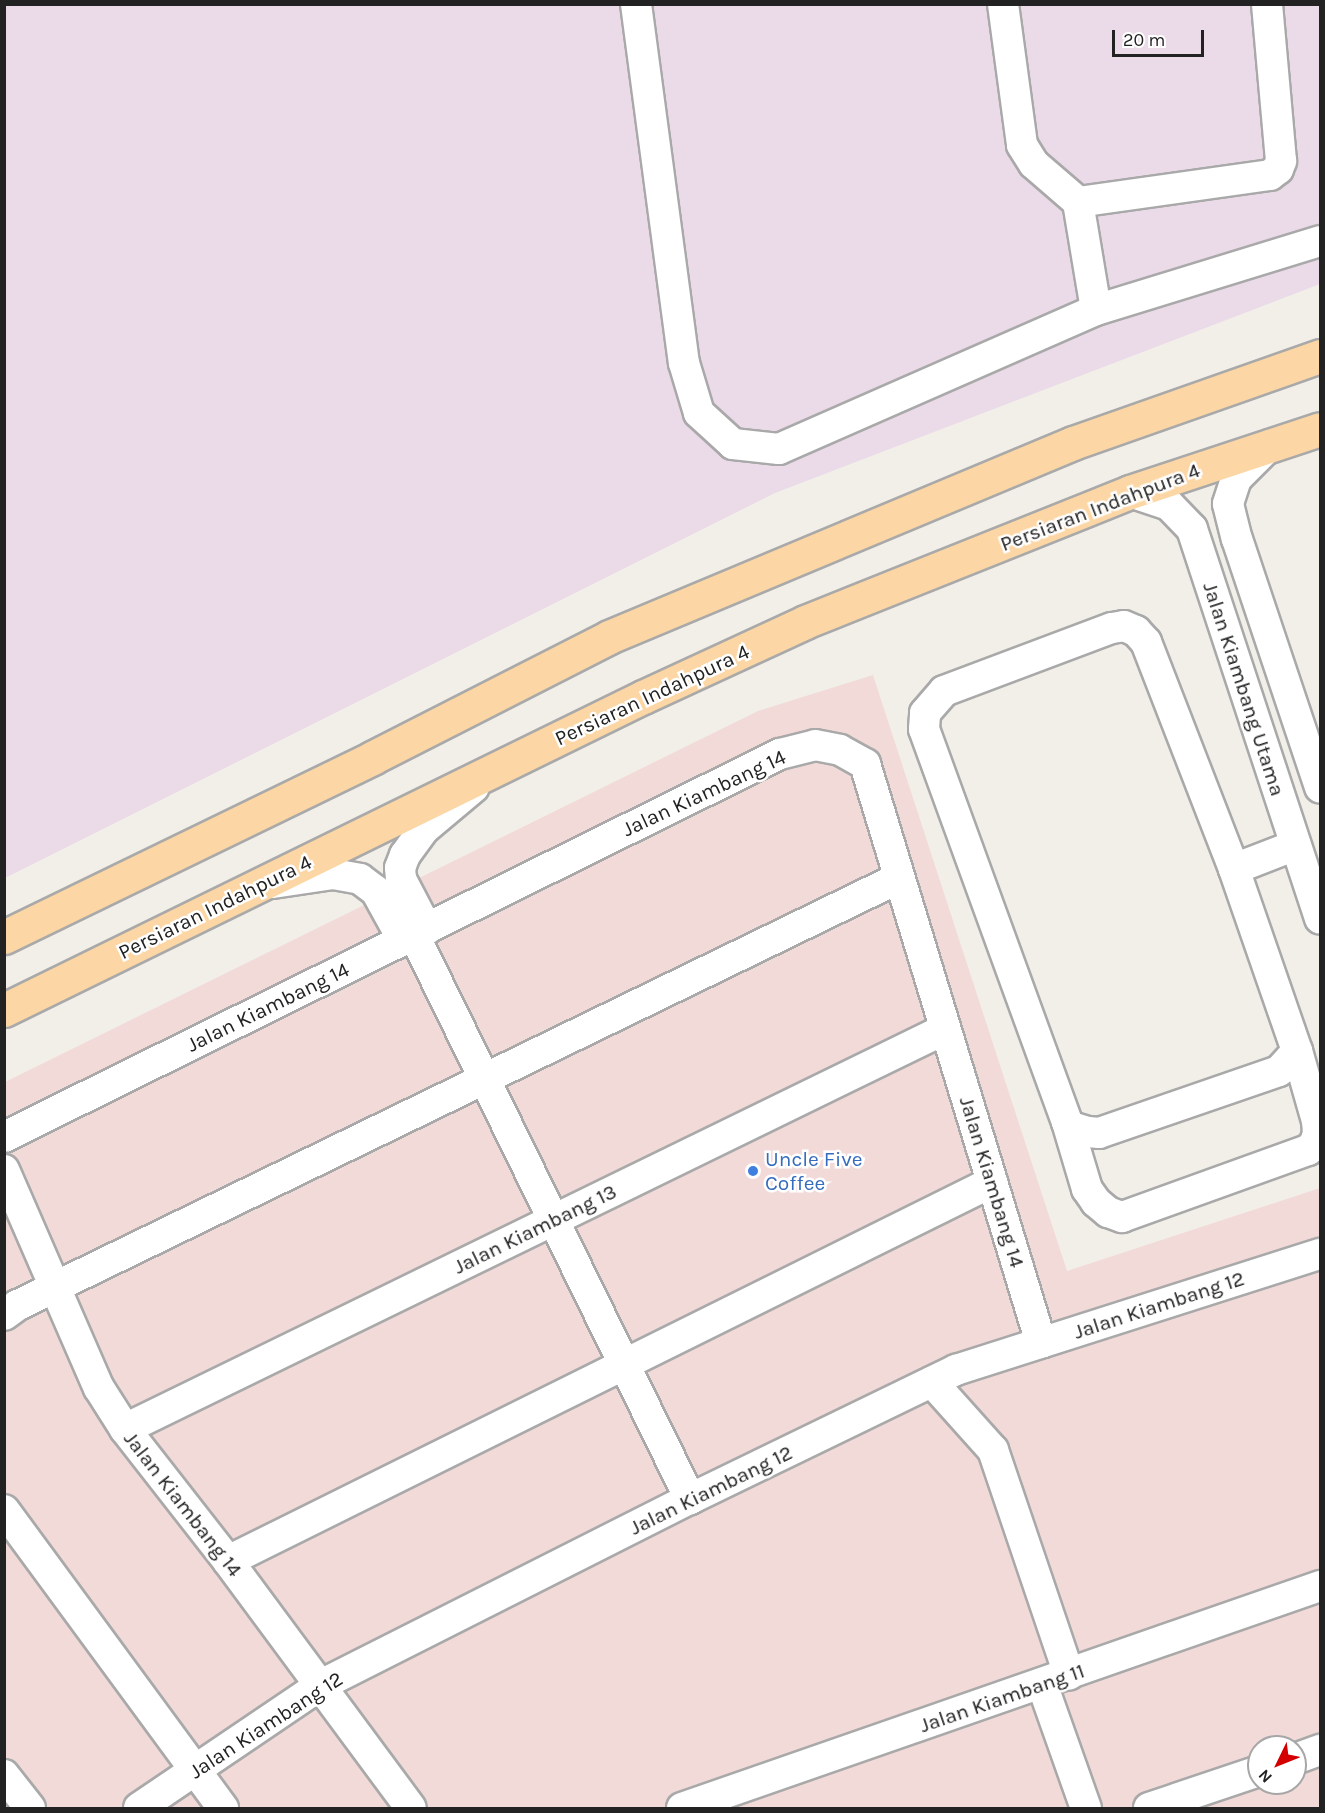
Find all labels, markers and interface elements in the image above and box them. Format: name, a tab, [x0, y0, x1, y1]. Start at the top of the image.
scale bar	[1115, 18, 1206, 56]
text: 20 m	[1123, 29, 1165, 51]
street label: Persiaran Indahpura 4	[997, 457, 1203, 557]
street label: Jalan Kiambang Utama	[1198, 579, 1290, 799]
street label: Persiaran Indahpura 4	[551, 639, 753, 751]
street label: Jalan Kiambang 14	[618, 744, 790, 842]
street label: Persiaran Indahpura 4	[114, 849, 316, 965]
street label: Jalan Kiambang 14	[183, 957, 353, 1057]
street label: Jalan Kiambang 14	[954, 1093, 1030, 1271]
place label: Uncle Five Coffee	[765, 1146, 862, 1196]
marker: Uncle Five Coffee	[746, 1164, 760, 1178]
street label: Jalan Kiambang 13	[449, 1179, 621, 1279]
street label: Jalan Kiambang 12	[1070, 1266, 1248, 1344]
street label: Jalan Kiambang 14	[118, 1426, 248, 1582]
street label: Jalan Kiambang 12	[625, 1440, 797, 1540]
street label: Jalan Kiambang 11	[916, 1658, 1088, 1738]
street label: Jalan Kiambang 12	[185, 1666, 347, 1784]
north arrow	[1247, 1735, 1307, 1795]
text: N	[1254, 1766, 1276, 1787]

